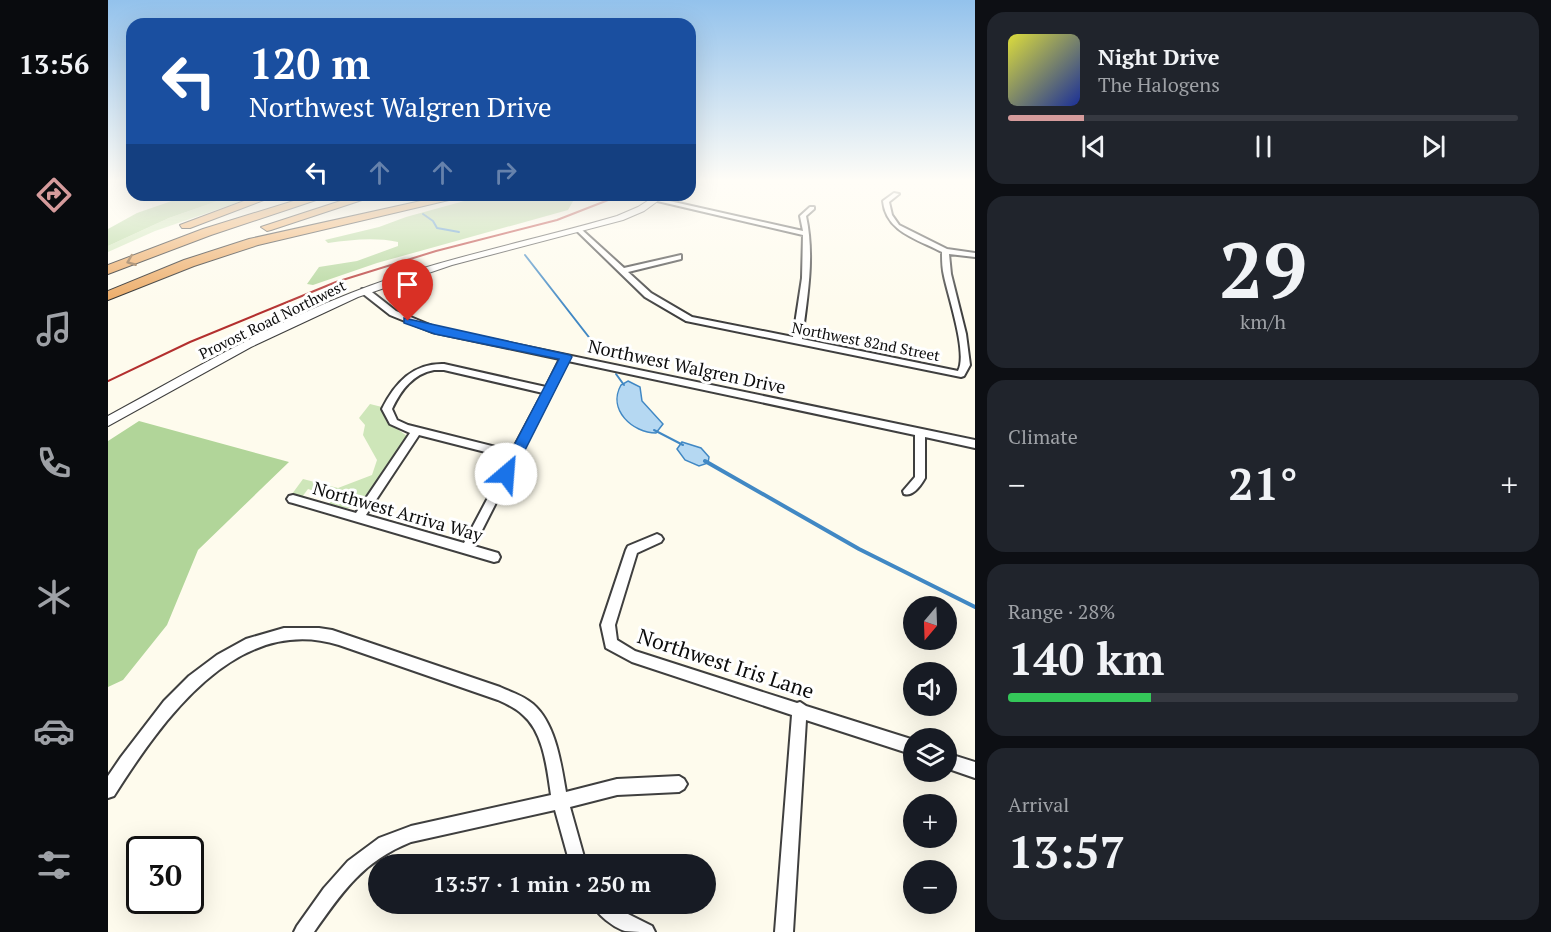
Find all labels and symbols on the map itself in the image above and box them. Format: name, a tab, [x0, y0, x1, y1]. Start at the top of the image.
one-way arrow	[126, 254, 137, 266]
pin	[382, 259, 433, 321]
street label: Provost Road Northwest	[195, 275, 349, 363]
street label: Northwest 82nd Street	[790, 317, 942, 365]
street label: Northwest Walgren Drive	[586, 333, 788, 399]
position arrow	[474, 442, 538, 506]
street label: Northwest Arriva Way	[310, 475, 487, 547]
north arrow	[903, 596, 957, 650]
street label: Northwest Iris Lane	[634, 621, 818, 705]
speed limit sign: 30	[126, 836, 204, 914]

